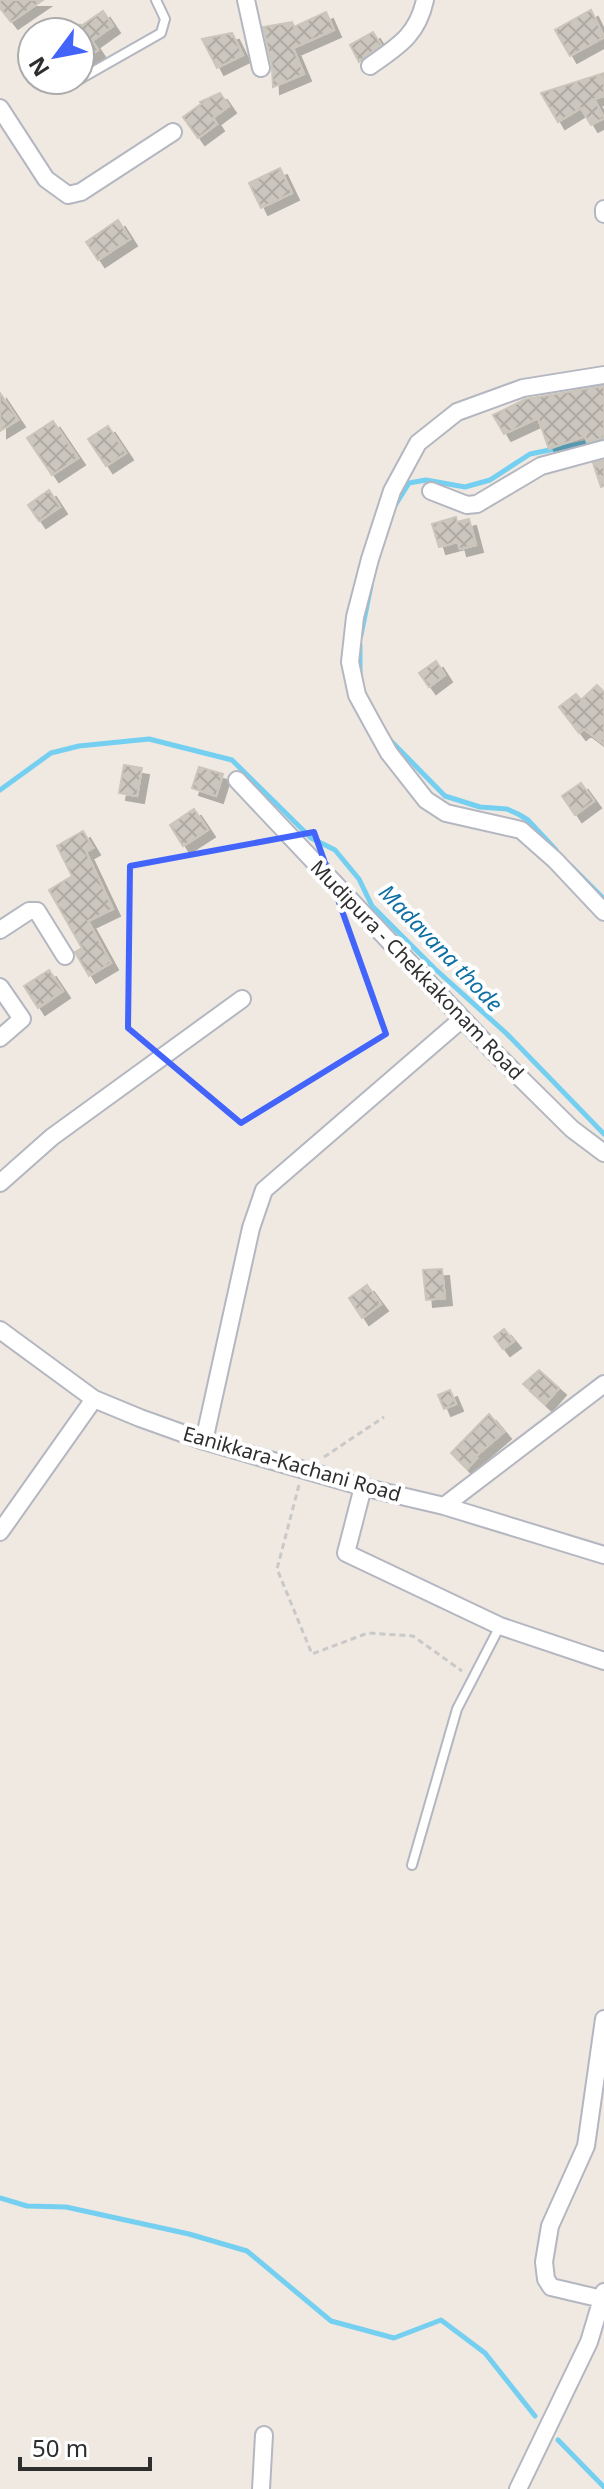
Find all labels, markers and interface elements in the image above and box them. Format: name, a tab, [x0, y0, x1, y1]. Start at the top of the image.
north arrow	[16, 16, 96, 96]
text: N	[21, 52, 56, 83]
street label: Mudipura - Chekkakonam Road	[305, 854, 530, 1085]
water label: Madavana thode	[373, 877, 510, 1017]
street label: Eanikkara-Kachani Road	[180, 1419, 404, 1508]
scale bar	[20, 2421, 150, 2471]
text: 50 m	[32, 2431, 88, 2464]

